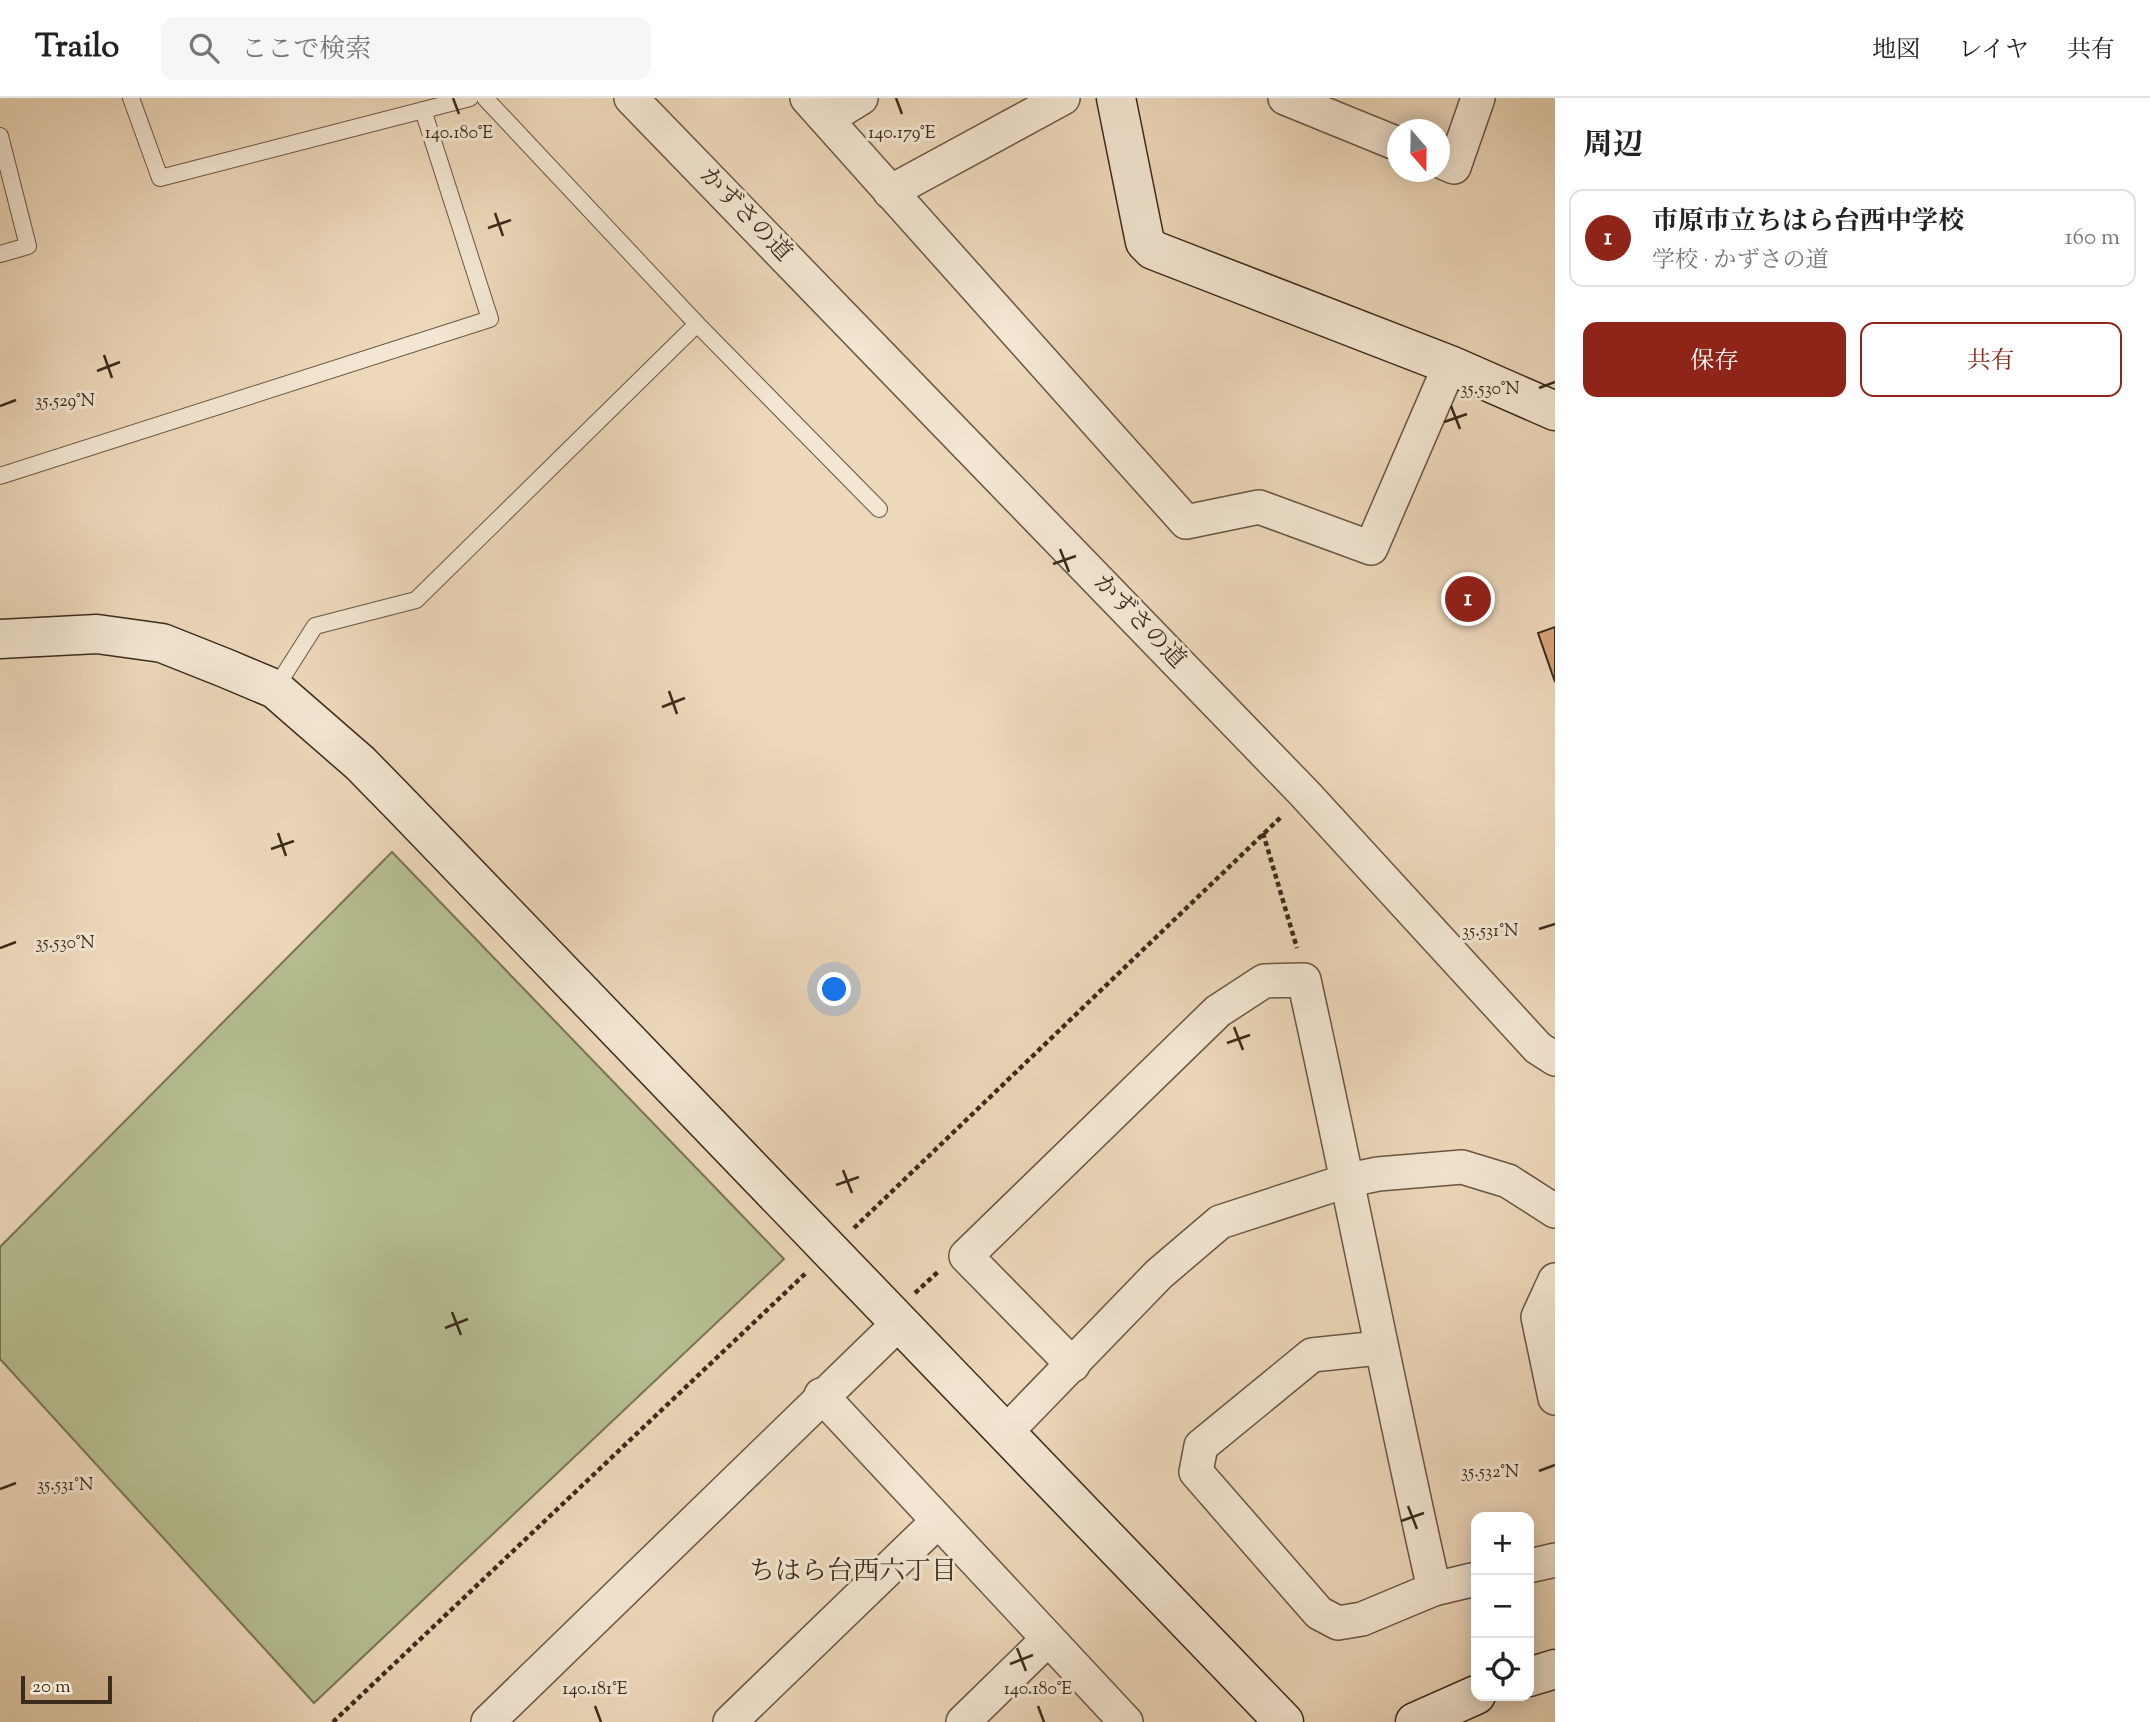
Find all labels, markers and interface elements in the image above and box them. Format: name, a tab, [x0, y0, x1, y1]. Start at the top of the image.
search box	[161, 17, 651, 80]
text: Trailo	[35, 24, 119, 72]
icon: search	[185, 29, 223, 67]
text: ここで検索	[241, 32, 371, 69]
text: 地図	[1872, 34, 1920, 68]
text: レイヤ	[1958, 34, 2029, 68]
text: 共有	[2067, 34, 2115, 68]
north arrow	[1387, 119, 1450, 182]
text: 140.180°E	[425, 121, 493, 147]
text: 140.179°E	[868, 121, 936, 147]
text: 周辺	[1583, 125, 1643, 168]
street label: かずさの道	[691, 160, 799, 270]
text: 市原市立ちはら台西中学校	[1652, 204, 1964, 241]
text: 1	[1604, 222, 1612, 255]
text: 160 m	[2065, 222, 2120, 255]
text: 学校 · かずさの道	[1652, 245, 1829, 278]
button: 保存	[1583, 322, 1846, 397]
button: 共有	[1860, 322, 2122, 397]
text: 35.530°N	[1460, 377, 1520, 403]
text: 35.529°N	[35, 389, 95, 415]
street label: かずさの道	[1085, 567, 1193, 677]
pin: 1	[1445, 573, 1491, 625]
text: 35.531°N	[1462, 919, 1518, 945]
text: 35.530°N	[35, 931, 95, 957]
your location	[817, 972, 851, 1006]
text: 35.532°N	[1461, 1460, 1519, 1486]
text: 35.531°N	[37, 1473, 93, 1499]
map controls	[1471, 1512, 1534, 1701]
button: +	[1471, 1512, 1534, 1575]
district label: ちはら台西六丁目	[749, 1554, 957, 1591]
button: −	[1471, 1575, 1534, 1638]
button: locate	[1471, 1638, 1534, 1701]
scale bar	[21, 1673, 112, 1705]
text: 20 m	[32, 1674, 71, 1701]
text: 140.181°E	[562, 1677, 628, 1703]
text: 140.180°E	[1004, 1677, 1072, 1703]

